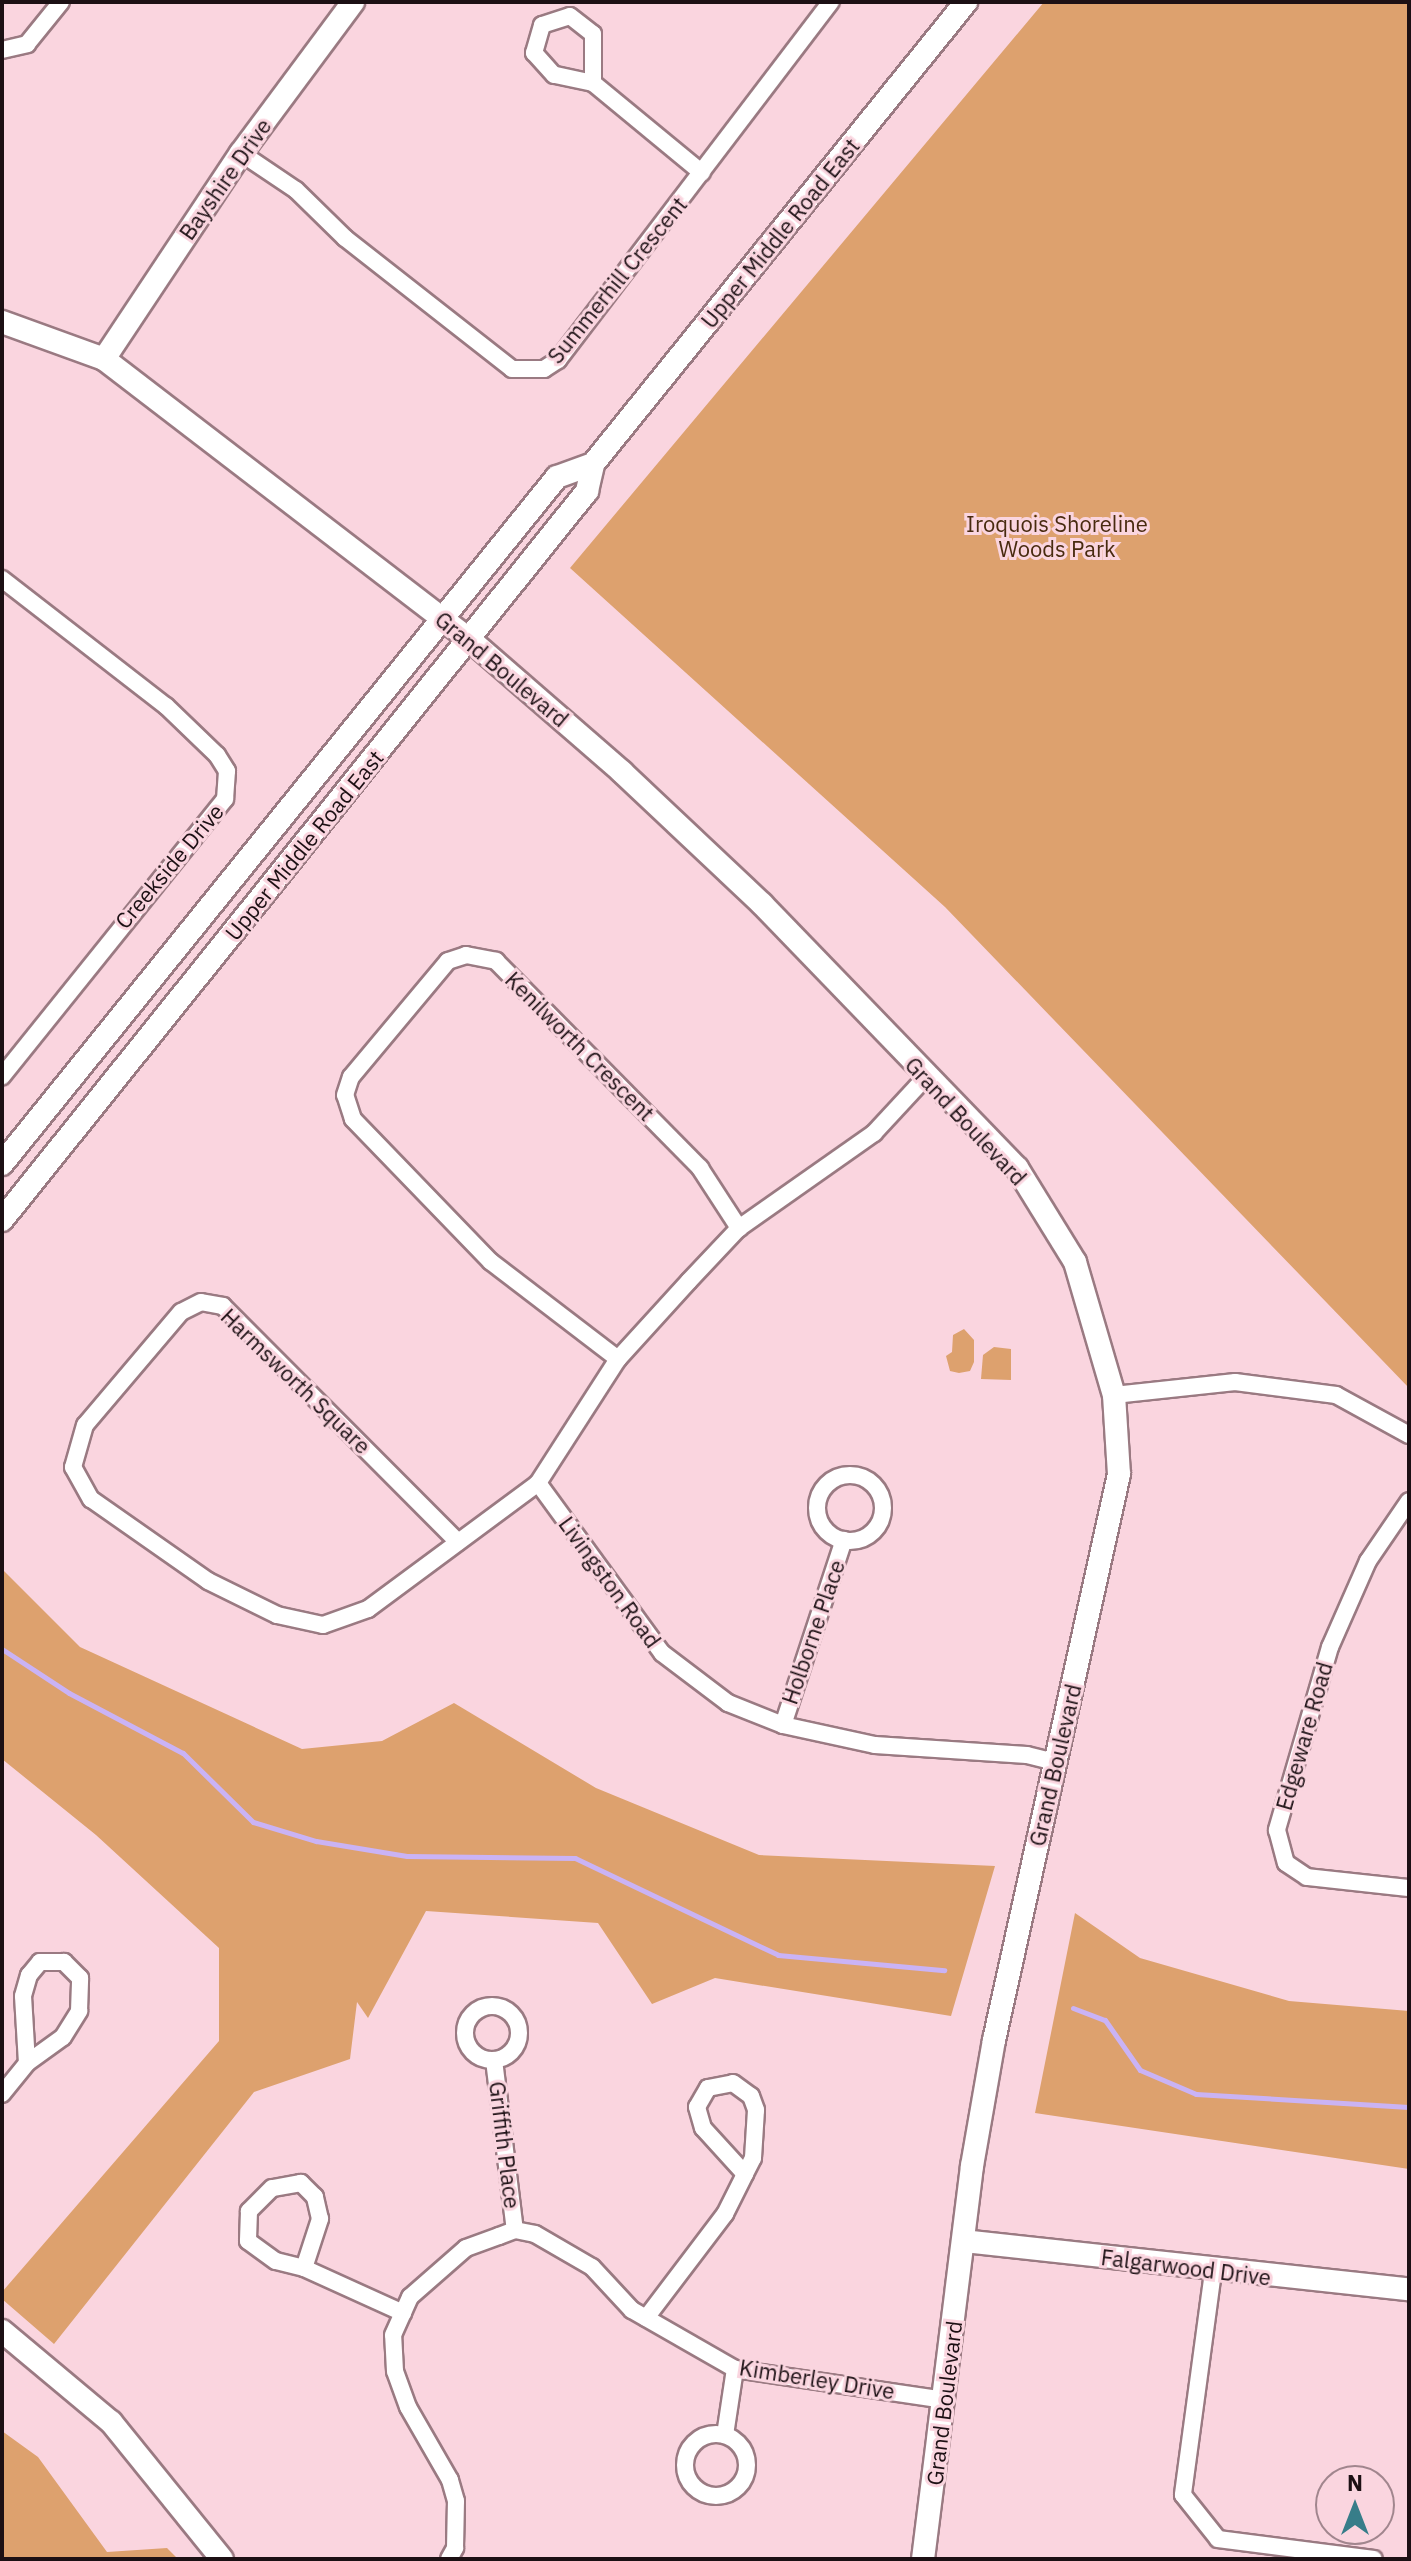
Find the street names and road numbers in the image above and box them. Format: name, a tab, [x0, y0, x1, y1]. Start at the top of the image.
street label: Bayshire Drive	[173, 113, 277, 245]
street label: Upper Middle Road East	[695, 133, 865, 333]
street label: Summerhill Crescent	[542, 191, 692, 369]
street label: Grand Boulevard	[430, 606, 574, 732]
street label: Upper Middle Road East	[219, 745, 389, 945]
street label: Creekside Drive	[109, 798, 229, 934]
street label: Kenilworth Crescent	[500, 966, 660, 1126]
street label: Grand Boulevard	[900, 1051, 1032, 1191]
street label: Harmsworth Square	[216, 1303, 376, 1459]
street label: Livingston Road	[554, 1511, 666, 1653]
street label: Holborne Place	[776, 1556, 850, 1708]
street label: Edgeware Road	[1270, 1659, 1338, 1813]
street label: Grand Boulevard	[1024, 1681, 1086, 1849]
street label: Griffith Place	[484, 2080, 526, 2210]
street label: Falgarwood Drive	[1099, 2243, 1273, 2291]
street label: Grand Boulevard	[921, 2319, 967, 2487]
street label: Kimberley Drive	[738, 2354, 896, 2404]

